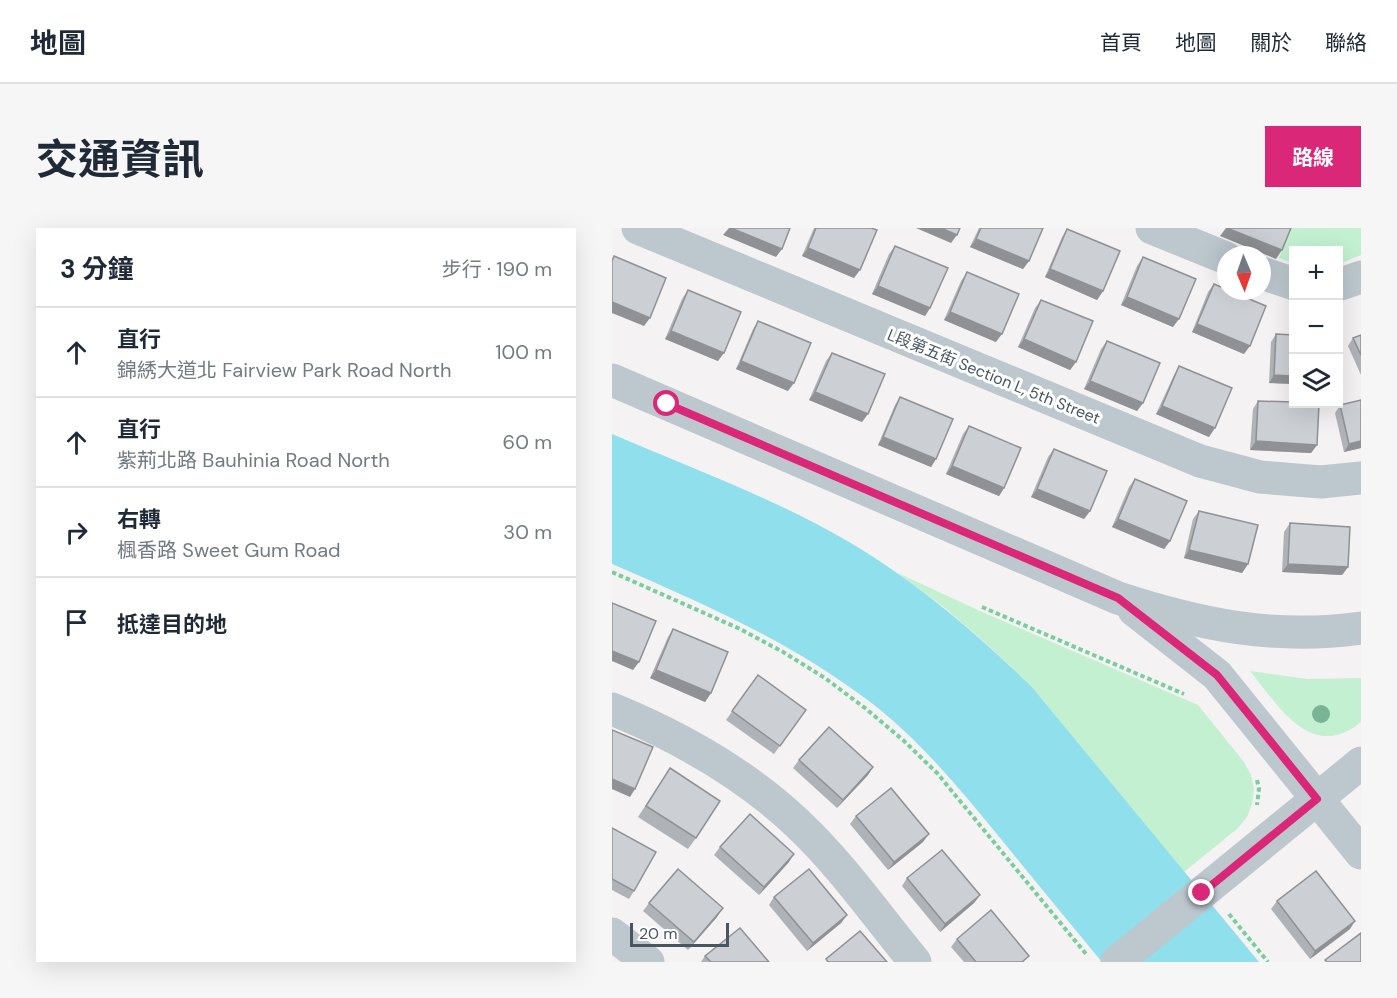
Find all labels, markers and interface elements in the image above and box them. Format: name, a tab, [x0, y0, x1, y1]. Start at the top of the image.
text: 地圖	[30, 25, 86, 62]
text: 首頁	[1100, 29, 1142, 57]
text: 地圖	[1175, 29, 1217, 57]
text: 關於	[1250, 29, 1292, 57]
text: 聯絡	[1325, 29, 1367, 57]
button: 路線	[1265, 126, 1361, 187]
text: 交通資訊	[36, 132, 204, 187]
north arrow	[1217, 246, 1271, 300]
map controls	[1289, 246, 1343, 408]
button: +	[1289, 246, 1343, 300]
text: 3 分鐘	[60, 252, 134, 286]
text: 步行 · 190 m	[442, 256, 552, 282]
button: −	[1289, 300, 1343, 354]
street label: L段第五街 Section L, 5th Street	[884, 324, 1103, 429]
text: 直行	[117, 325, 161, 354]
icon: ahead	[60, 336, 93, 369]
text: 100 m	[495, 339, 552, 365]
button: layers	[1289, 354, 1343, 408]
text: 錦綉大道北 Fairview Park Road North	[117, 357, 451, 383]
route start	[653, 390, 679, 416]
text: 直行	[117, 415, 161, 444]
icon: ahead	[60, 426, 93, 459]
text: 60 m	[503, 429, 552, 455]
text: 紫荊北路 Bauhinia Road North	[117, 447, 390, 473]
text: 右轉	[117, 505, 161, 534]
icon: right	[60, 516, 93, 549]
text: 30 m	[503, 519, 552, 545]
text: 楓香路 Sweet Gum Road	[117, 537, 341, 563]
icon: arrive	[60, 606, 93, 639]
text: 抵達目的地	[117, 610, 227, 639]
route end	[1188, 879, 1214, 905]
scale bar	[630, 920, 729, 948]
text: 20 m	[639, 923, 678, 944]

